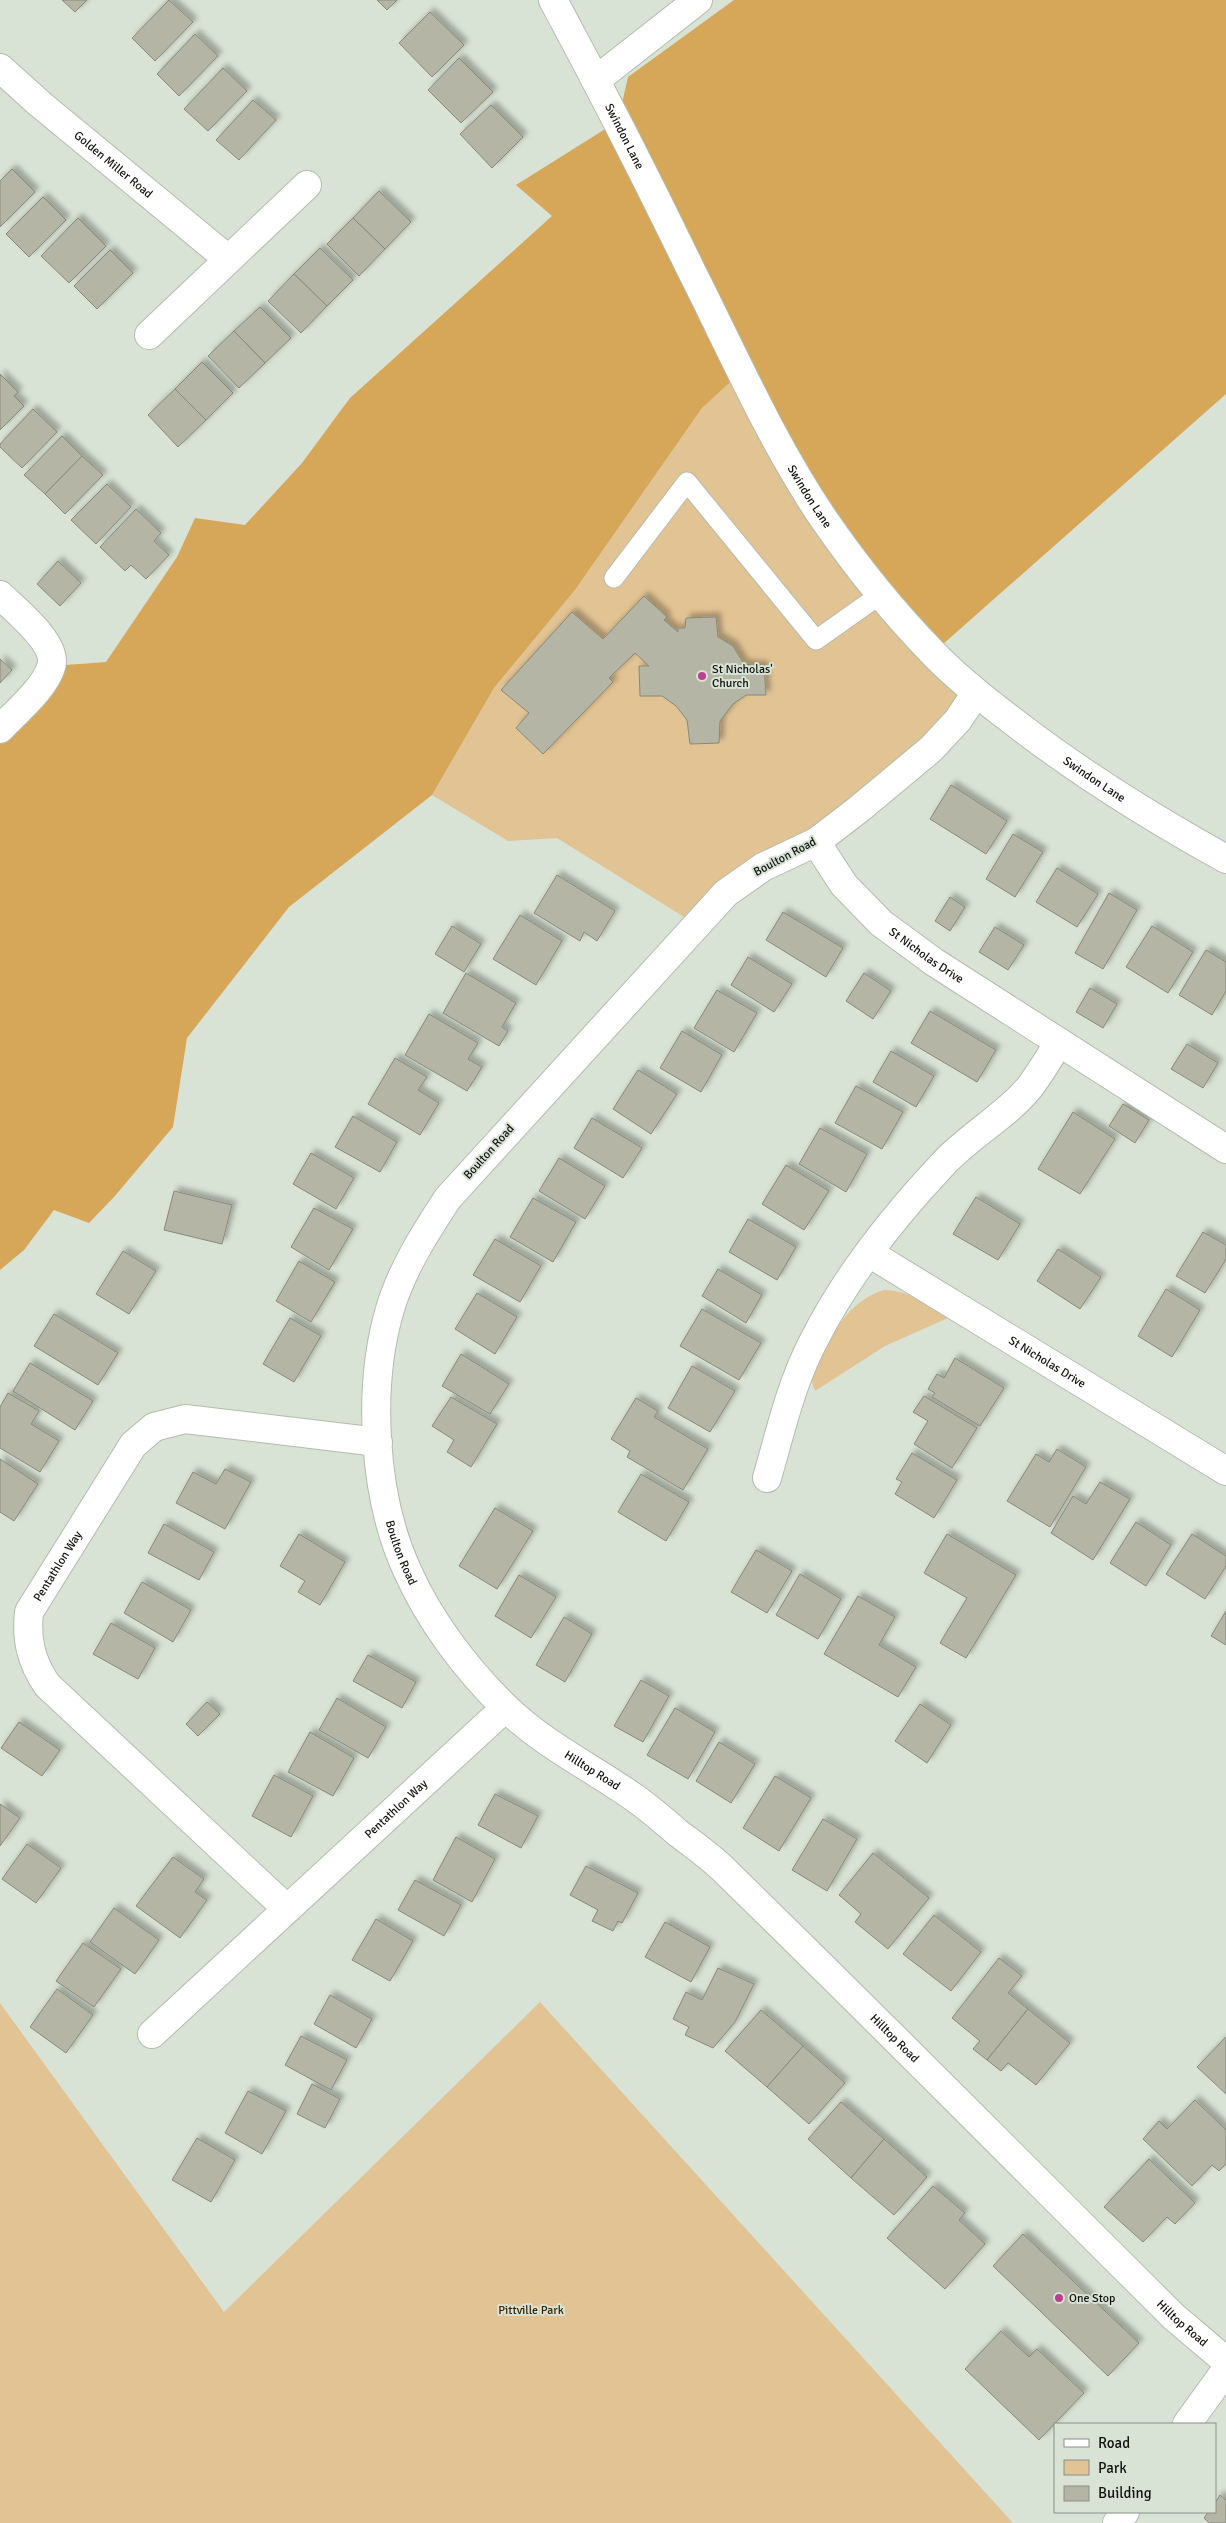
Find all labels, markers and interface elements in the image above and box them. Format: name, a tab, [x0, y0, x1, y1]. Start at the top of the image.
street label: Swindon Lane	[602, 101, 648, 172]
street label: Golden Miller Road	[71, 128, 156, 201]
street label: Swindon Lane	[784, 462, 835, 531]
place label: St Nicholas' Church	[712, 662, 773, 691]
marker: St Nicholas' Church	[696, 670, 708, 682]
street label: Swindon Lane	[1060, 753, 1128, 805]
street label: Boulton Road	[751, 834, 819, 880]
street label: St Nicholas Drive	[886, 924, 966, 987]
street label: Boulton Road	[460, 1121, 518, 1183]
street label: St Nicholas Drive	[1006, 1333, 1089, 1391]
street label: Boulton Road	[382, 1518, 420, 1588]
street label: Pentathlon Way	[30, 1528, 85, 1604]
street label: Hilltop Road	[562, 1747, 623, 1793]
street label: Pentathlon Way	[361, 1776, 431, 1841]
street label: Hilltop Road	[867, 2011, 922, 2066]
place label: One Stop	[1069, 2291, 1115, 2306]
marker: One Stop	[1053, 2292, 1065, 2304]
street label: Hilltop Road	[1154, 2297, 1211, 2350]
park label: Pittville Park	[498, 2303, 564, 2318]
legend	[1054, 2423, 1216, 2513]
text: Road	[1098, 2434, 1130, 2452]
text: Park	[1098, 2459, 1127, 2477]
text: Building	[1098, 2484, 1152, 2502]

